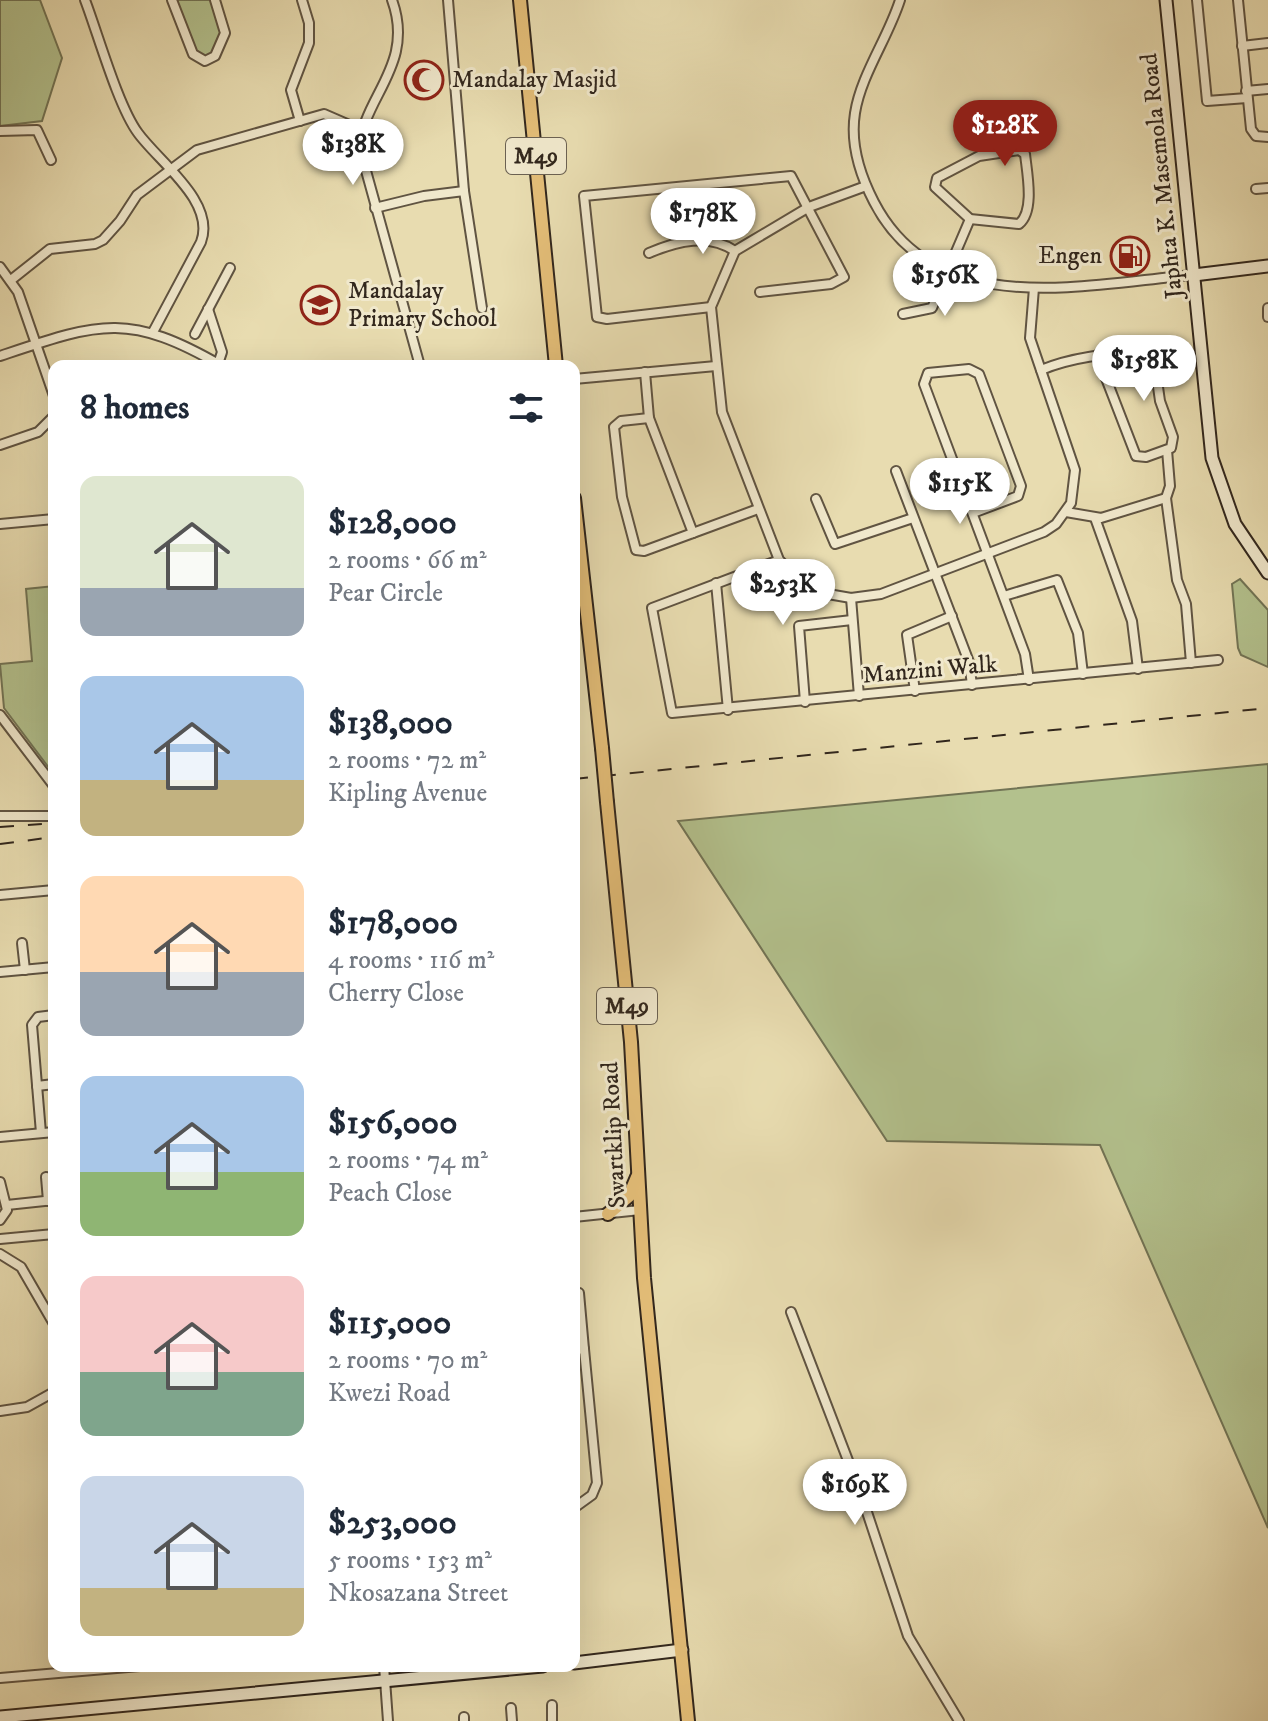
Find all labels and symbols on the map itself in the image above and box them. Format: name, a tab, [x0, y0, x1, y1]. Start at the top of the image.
street label: Japhta K. Masemola Road	[1134, 52, 1190, 302]
mosque icon: Mandalay Masjid	[403, 59, 445, 101]
place label: Mandalay Masjid	[452, 65, 617, 95]
pin: $128K	[949, 100, 1061, 168]
pin: $138K	[297, 119, 409, 187]
road number: M49	[506, 138, 566, 174]
pin: $178K	[647, 188, 759, 256]
fuel station icon: Engen	[1109, 235, 1151, 277]
place label: Engen	[1038, 241, 1102, 271]
pin: $156K	[889, 250, 1001, 318]
place label: Mandalay Primary School	[348, 276, 497, 334]
school or university icon: Mandalay Primary School	[299, 284, 341, 326]
pin: $158K	[1088, 335, 1200, 403]
pin: $115K	[904, 458, 1016, 526]
pin: $253K	[727, 559, 839, 627]
street label: Manzini Walk	[861, 649, 999, 691]
road number: M49	[597, 988, 657, 1024]
street label: Swartklip Road	[595, 1061, 633, 1209]
pin: $169K	[799, 1459, 911, 1527]

